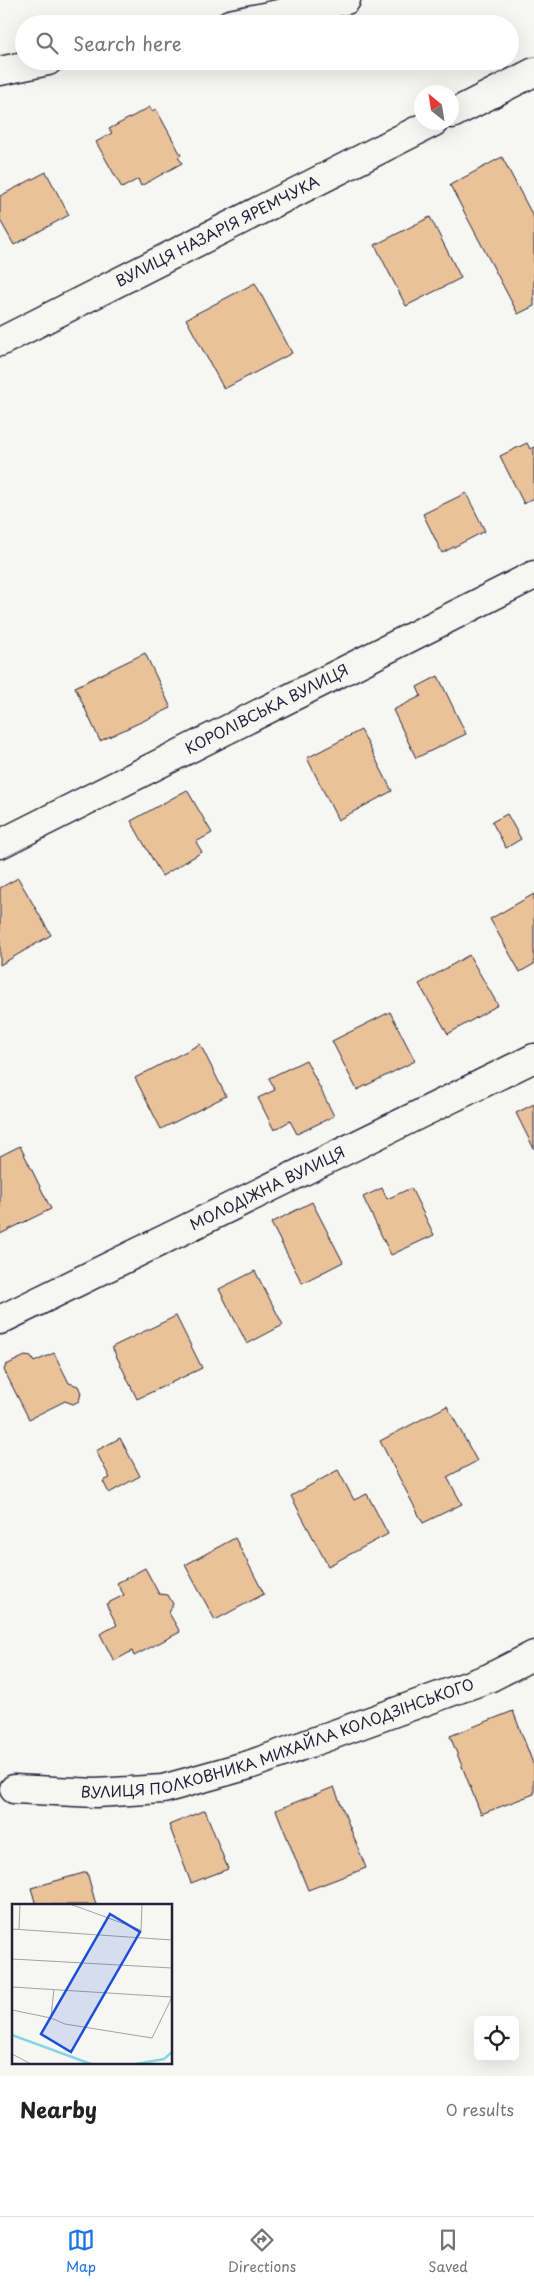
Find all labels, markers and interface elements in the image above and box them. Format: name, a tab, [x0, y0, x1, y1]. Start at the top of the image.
search box	[15, 15, 519, 70]
icon: search	[33, 29, 61, 57]
text: Search here	[73, 29, 182, 57]
north arrow	[414, 85, 459, 130]
street label: ВУЛИЦЯ НАЗАРІЯ ЯРЕМЧУКА	[111, 169, 323, 292]
street label: КОРОЛІВСЬКА ВУЛИЦЯ	[181, 657, 352, 759]
street label: МОЛОДІЖНА ВУЛИЦЯ	[185, 1140, 348, 1235]
street label: ВУЛИЦЯ ПОЛКОВНИКА МИХАЙЛА КОЛОДЗІНСЬКОГО	[80, 1671, 477, 1803]
inset map	[12, 1904, 172, 2064]
map controls	[474, 2016, 519, 2061]
button: locate	[474, 2016, 519, 2061]
text: Nearby	[20, 2093, 97, 2125]
text: 0 results	[446, 2097, 514, 2121]
tab: Map	[66, 2226, 96, 2277]
tab: Directions	[228, 2226, 296, 2277]
tab: Saved	[428, 2226, 468, 2277]

